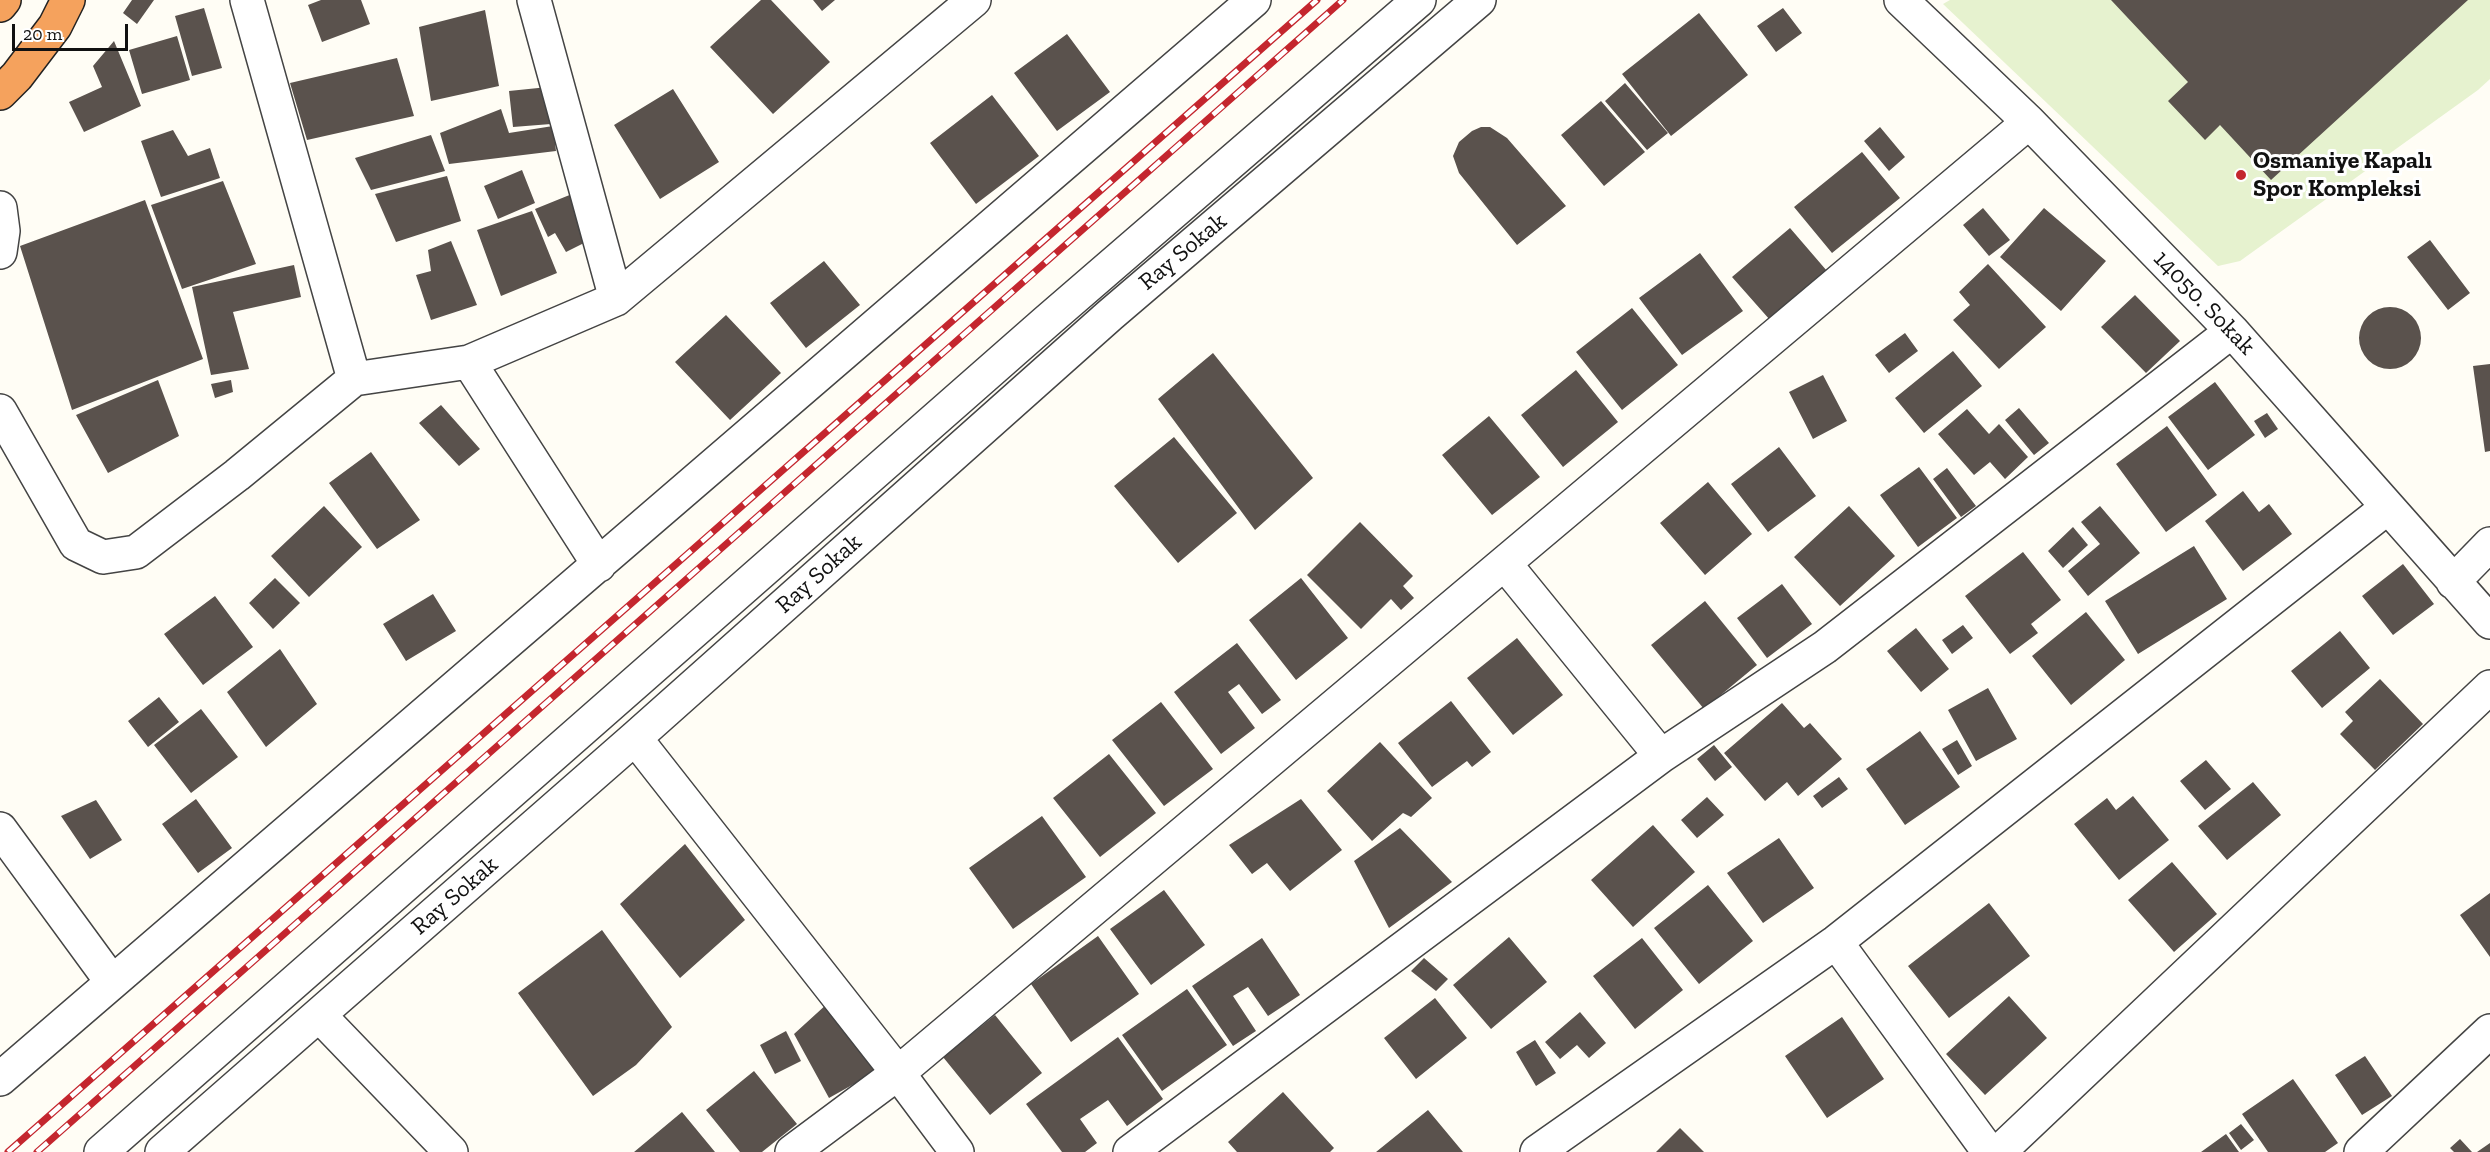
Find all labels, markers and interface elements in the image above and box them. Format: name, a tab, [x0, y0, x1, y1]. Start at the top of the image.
scale bar	[15, 12, 130, 50]
text: 20 m	[23, 23, 62, 45]
place label: Osmaniye Kapalı Spor Kompleksi	[2253, 147, 2432, 203]
marker: Osmaniye Kapalı Spor Kompleksi	[2234, 168, 2248, 182]
street label: Ray Sokak	[1133, 207, 1233, 297]
street label: 14050. Sokak	[2147, 245, 2261, 361]
street label: Ray Sokak	[770, 528, 868, 620]
street label: Ray Sokak	[406, 851, 504, 941]

